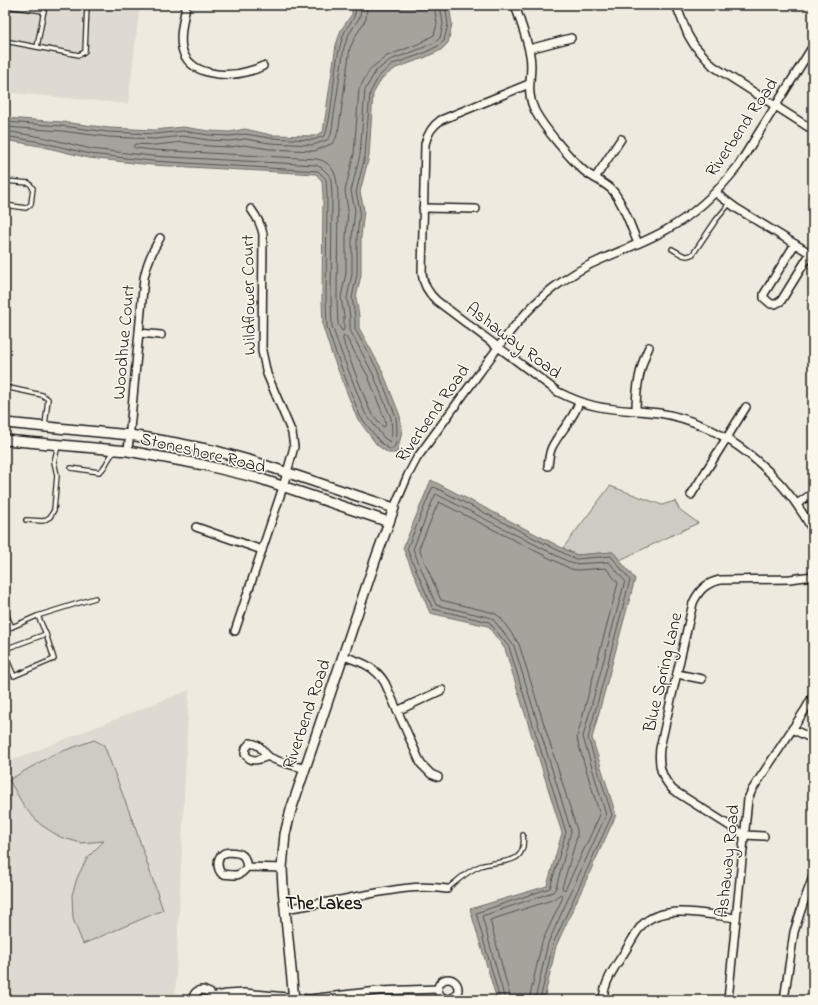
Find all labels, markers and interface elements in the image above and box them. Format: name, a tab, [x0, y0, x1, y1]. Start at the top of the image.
street label: Riverbend Road	[700, 73, 785, 183]
street label: Wildflower Court	[236, 234, 264, 356]
street label: Woodhue Court	[107, 284, 143, 401]
street label: Ashaway Road	[460, 297, 566, 386]
street label: Riverbend Road	[390, 360, 477, 469]
street label: Stoneshore Road	[137, 427, 268, 481]
street label: Blue Spring Lane	[637, 609, 692, 736]
street label: Riverbend Road	[277, 656, 339, 773]
street label: Ashaway Road	[710, 803, 748, 919]
district label: The Lakes	[286, 891, 363, 918]

